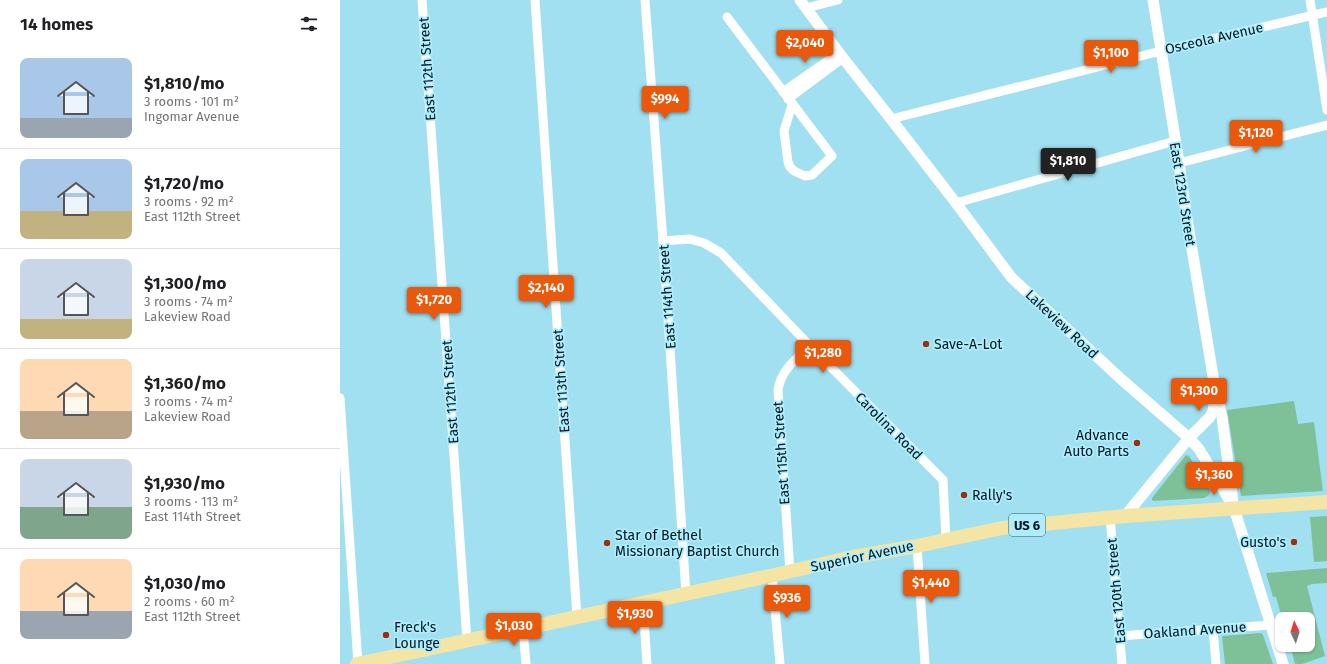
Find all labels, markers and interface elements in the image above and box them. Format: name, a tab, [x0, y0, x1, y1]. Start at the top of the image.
icon: filters	[298, 13, 320, 35]
text: 14 homes	[20, 14, 93, 35]
street label: East 112th Street	[415, 16, 440, 121]
street label: Osceola Avenue	[1163, 19, 1265, 58]
pin: $2,040	[772, 30, 838, 64]
text: $2,040	[785, 35, 825, 50]
pin: $1,100	[1078, 40, 1144, 74]
text: $1,100	[1093, 45, 1129, 60]
text: $1,810/mo	[144, 73, 225, 94]
icon: home	[52, 74, 100, 122]
pin: $994	[641, 86, 689, 120]
text: $994	[651, 91, 679, 106]
text: 3 rooms · 101 m²	[144, 94, 239, 109]
text: Ingomar Avenue	[144, 109, 239, 124]
pin: $1,120	[1223, 120, 1289, 154]
text: $1,120	[1239, 125, 1273, 140]
street label: East 123rd Street	[1166, 141, 1199, 248]
pin: $1,810	[1035, 148, 1101, 182]
text: $1,810	[1050, 153, 1086, 168]
text: $1,720/mo	[144, 173, 224, 194]
icon: home	[52, 175, 100, 223]
text: 3 rooms · 92 m²	[144, 194, 234, 209]
text: East 112th Street	[144, 209, 241, 224]
street label: East 114th Street	[655, 243, 680, 350]
text: $1,300/mo	[144, 273, 226, 294]
icon: home	[52, 275, 100, 323]
pin: $2,140	[513, 275, 579, 309]
text: $2,140	[528, 280, 564, 295]
street label: Lakeview Road	[1022, 286, 1102, 362]
pin: $1,720	[401, 287, 467, 321]
text: $1,720	[416, 292, 452, 307]
text: 3 rooms · 74 m²	[144, 294, 233, 309]
text: Lakeview Road	[144, 309, 231, 324]
street label: East 113th Street	[549, 328, 574, 433]
place label: Save-A-Lot	[934, 336, 1003, 353]
street label: East 112th Street	[438, 339, 463, 444]
marker: Save-A-Lot	[921, 339, 931, 349]
pin: $1,280	[790, 340, 856, 374]
text: $1,280	[804, 345, 842, 360]
text: $1,360/mo	[144, 373, 226, 394]
icon: home	[52, 375, 100, 423]
pin: $1,300	[1166, 378, 1232, 412]
text: $1,300	[1180, 383, 1218, 398]
street label: Carolina Road	[851, 389, 926, 464]
text: 3 rooms · 74 m²	[144, 394, 233, 409]
street label: East 115th Street	[769, 400, 794, 505]
text: Lakeview Road	[144, 409, 231, 424]
place label: Advance Auto Parts	[1064, 427, 1129, 460]
marker: Advance Auto Parts	[1132, 438, 1142, 448]
pin: $1,360	[1181, 462, 1247, 496]
text: $1,360	[1195, 467, 1233, 482]
text: $1,930/mo	[144, 473, 225, 494]
icon: home	[52, 475, 100, 523]
place label: Rally's	[972, 487, 1013, 504]
marker: Rally's	[959, 490, 969, 500]
text: 3 rooms · 113 m²	[144, 494, 238, 509]
text: East 114th Street	[144, 509, 241, 524]
road number: US 6	[1009, 514, 1045, 536]
place label: Star of Bethel Missionary Baptist Church	[615, 527, 779, 560]
place label: Gusto's	[1240, 534, 1286, 551]
street label: Superior Avenue	[809, 537, 915, 576]
street label: East 120th Street	[1103, 537, 1130, 644]
marker: Gusto's	[1289, 537, 1299, 547]
marker: Star of Bethel Missionary Baptist Church	[602, 538, 612, 548]
pin: $1,440	[898, 570, 964, 604]
text: $1,030/mo	[144, 573, 226, 594]
icon: home	[52, 575, 100, 623]
text: $1,440	[912, 575, 950, 590]
pin: $936	[763, 585, 811, 619]
text: $936	[773, 590, 801, 605]
text: 2 rooms · 60 m²	[144, 594, 235, 609]
pin: $1,930	[602, 601, 668, 635]
text: $1,930	[617, 606, 653, 621]
text: East 112th Street	[144, 609, 241, 624]
north arrow	[1275, 612, 1315, 652]
map controls	[1275, 612, 1315, 652]
pin: $1,030	[481, 613, 547, 647]
text: $1,030	[495, 618, 533, 633]
street label: Oakland Avenue	[1143, 618, 1247, 643]
place label: Freck's Lounge	[394, 619, 440, 652]
marker: Freck's Lounge	[381, 630, 391, 640]

